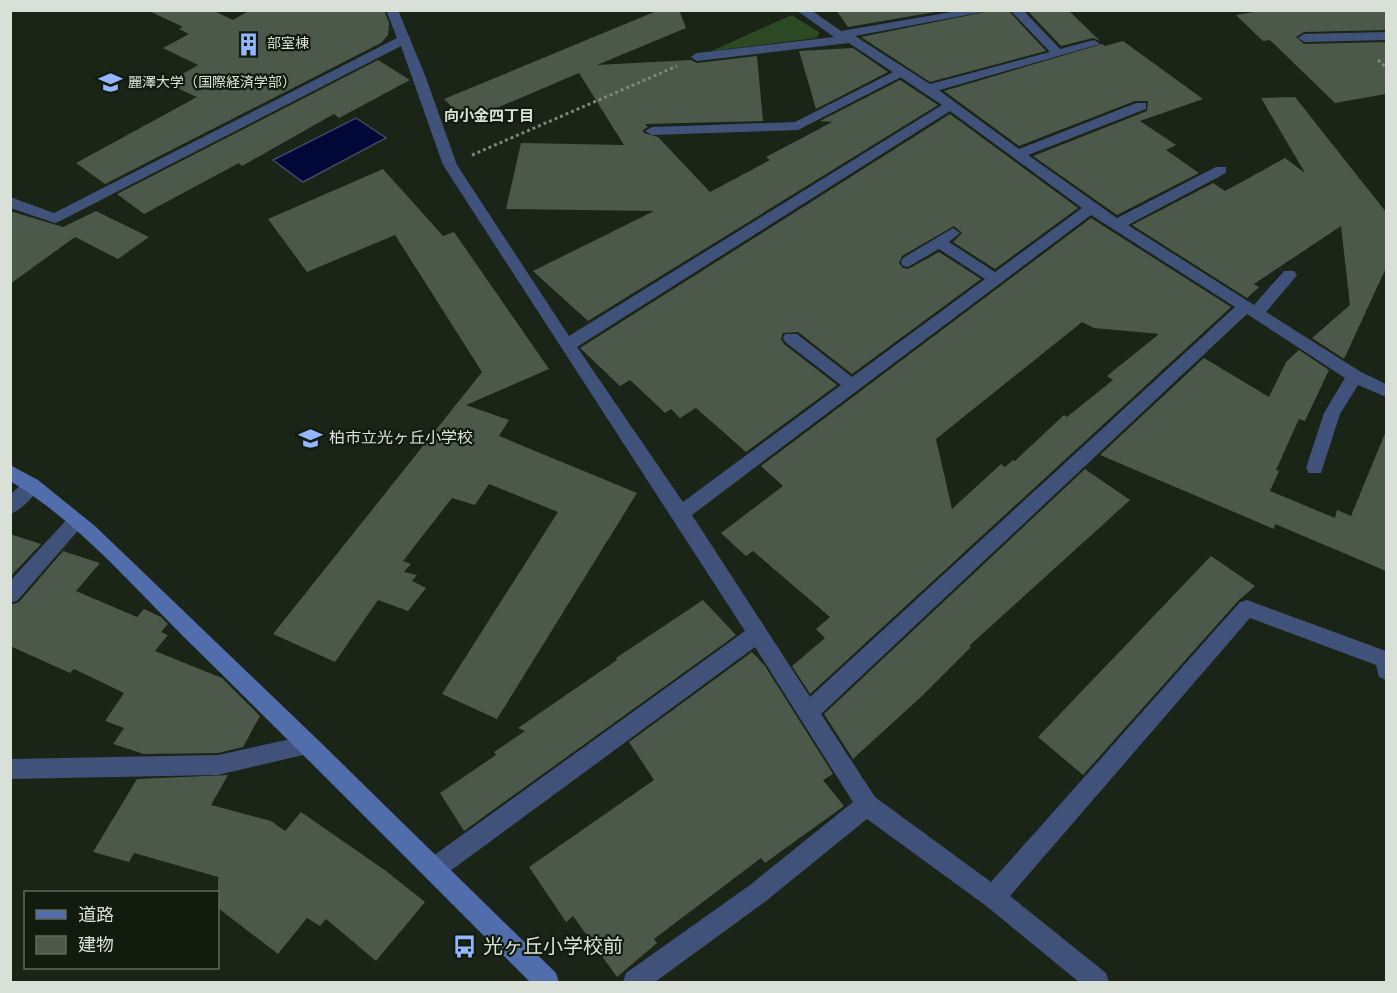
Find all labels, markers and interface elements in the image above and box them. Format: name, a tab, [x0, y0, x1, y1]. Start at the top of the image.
building icon: 部室棟	[236, 31, 262, 57]
place label: 部室棟	[267, 34, 309, 54]
school or university icon: 麗澤大学（国際経済学部）	[97, 70, 123, 96]
place label: 麗澤大学（国際経済学部）	[128, 73, 296, 93]
district label: 向小金四丁目	[444, 106, 534, 127]
school or university icon: 柏市立光ヶ丘小学校	[298, 425, 324, 451]
place label: 柏市立光ヶ丘小学校	[329, 427, 473, 449]
legend	[24, 891, 219, 969]
text: 道路	[78, 903, 114, 928]
text: 建物	[78, 933, 114, 958]
place label: 光ヶ丘小学校前	[483, 933, 623, 961]
bus stop icon: 光ヶ丘小学校前	[452, 934, 478, 960]

